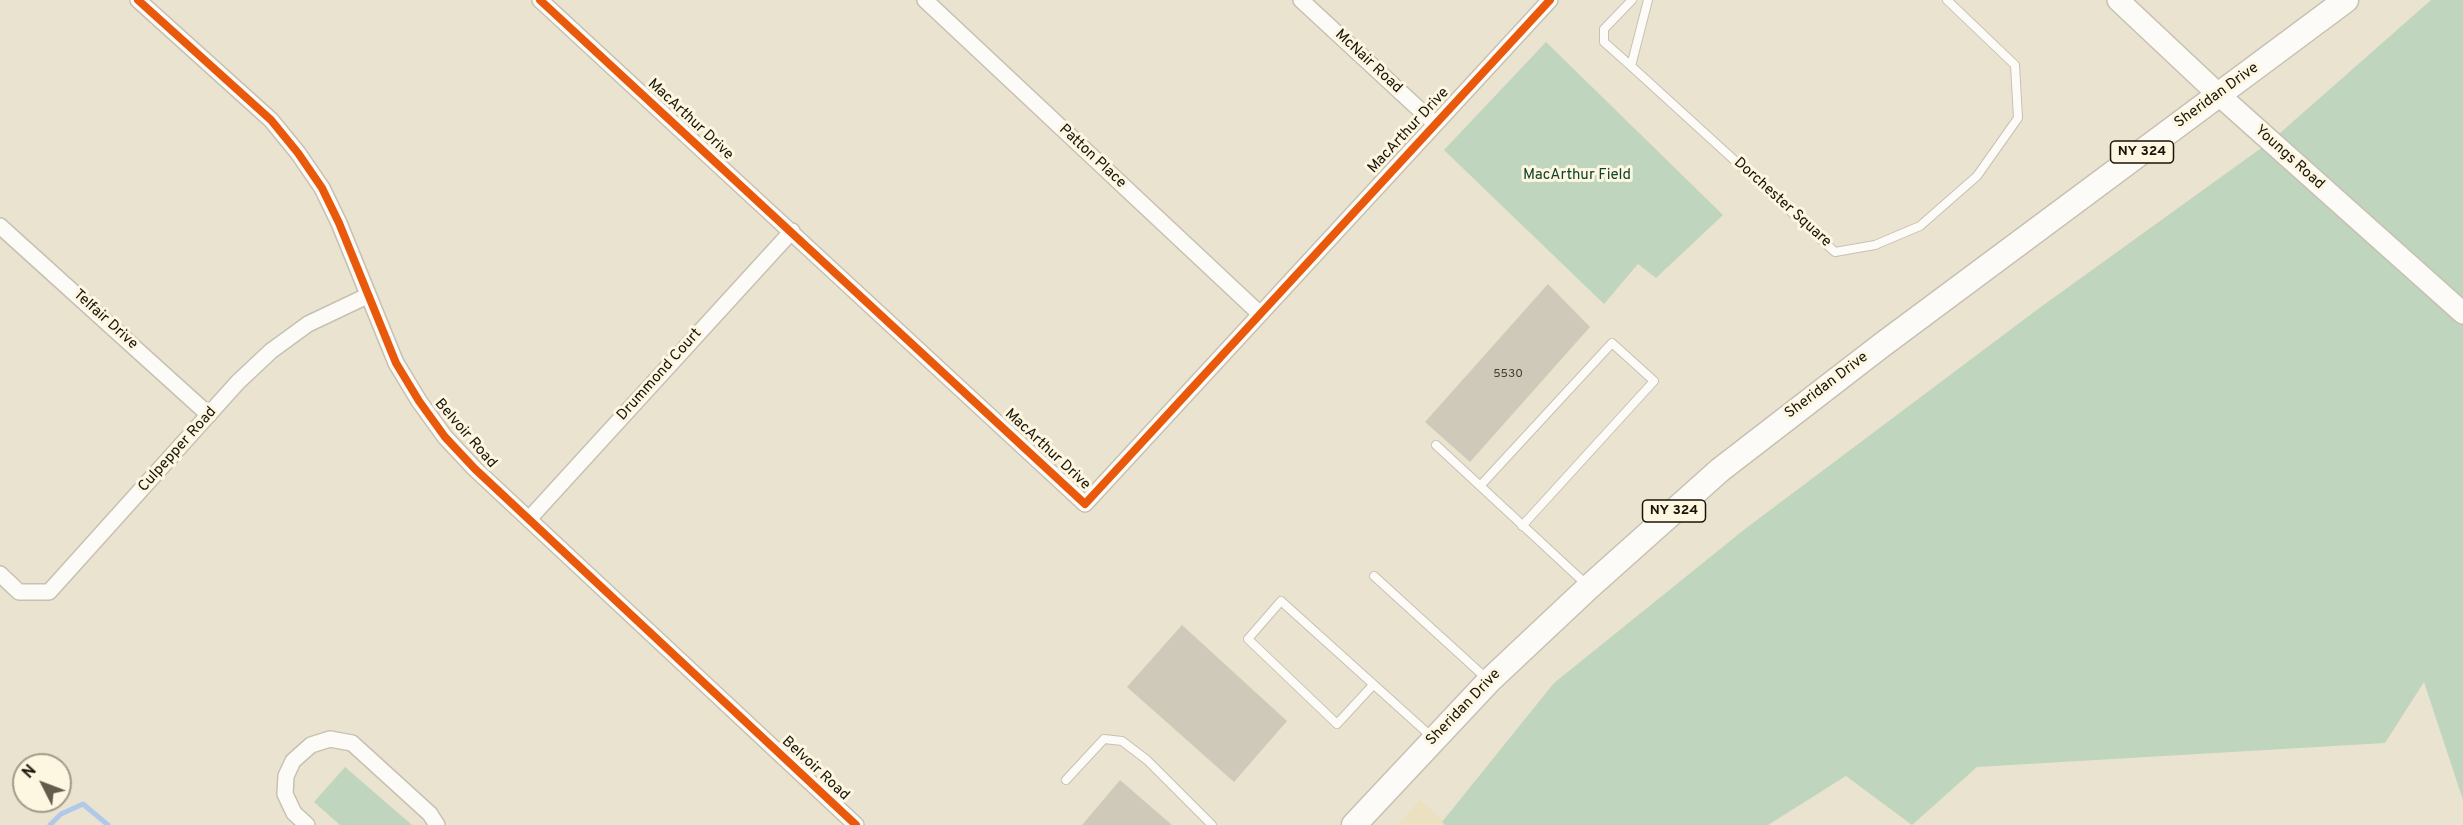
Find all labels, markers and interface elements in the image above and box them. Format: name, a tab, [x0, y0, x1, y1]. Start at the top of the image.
street label: McNair Road	[1331, 26, 1405, 98]
street label: Sheridan Drive	[2171, 59, 2263, 133]
street label: MacArthur Drive	[643, 76, 737, 164]
street label: MacArthur Drive	[1365, 84, 1453, 178]
street label: Patton Place	[1055, 121, 1129, 193]
street label: Youngs Road	[2250, 122, 2328, 194]
road number: NY 324	[2110, 141, 2174, 163]
street label: Dorchester Square	[1729, 154, 1835, 252]
park label: MacArthur Field	[1523, 167, 1631, 185]
street label: Telfair Drive	[69, 286, 141, 354]
street label: Drummond Court	[614, 325, 706, 425]
street label: Sheridan Drive	[1782, 349, 1872, 423]
house number: 5530	[1493, 368, 1523, 382]
street label: Belvoir Road	[430, 396, 500, 472]
street label: Culpepper Road	[135, 404, 221, 496]
street label: MacArthur Drive	[1000, 406, 1094, 494]
road number: NY 324	[1642, 500, 1706, 522]
street label: Sheridan Drive	[1423, 666, 1505, 750]
street label: Belvoir Road	[777, 733, 853, 805]
north arrow	[12, 753, 72, 813]
text: N	[19, 761, 41, 783]

